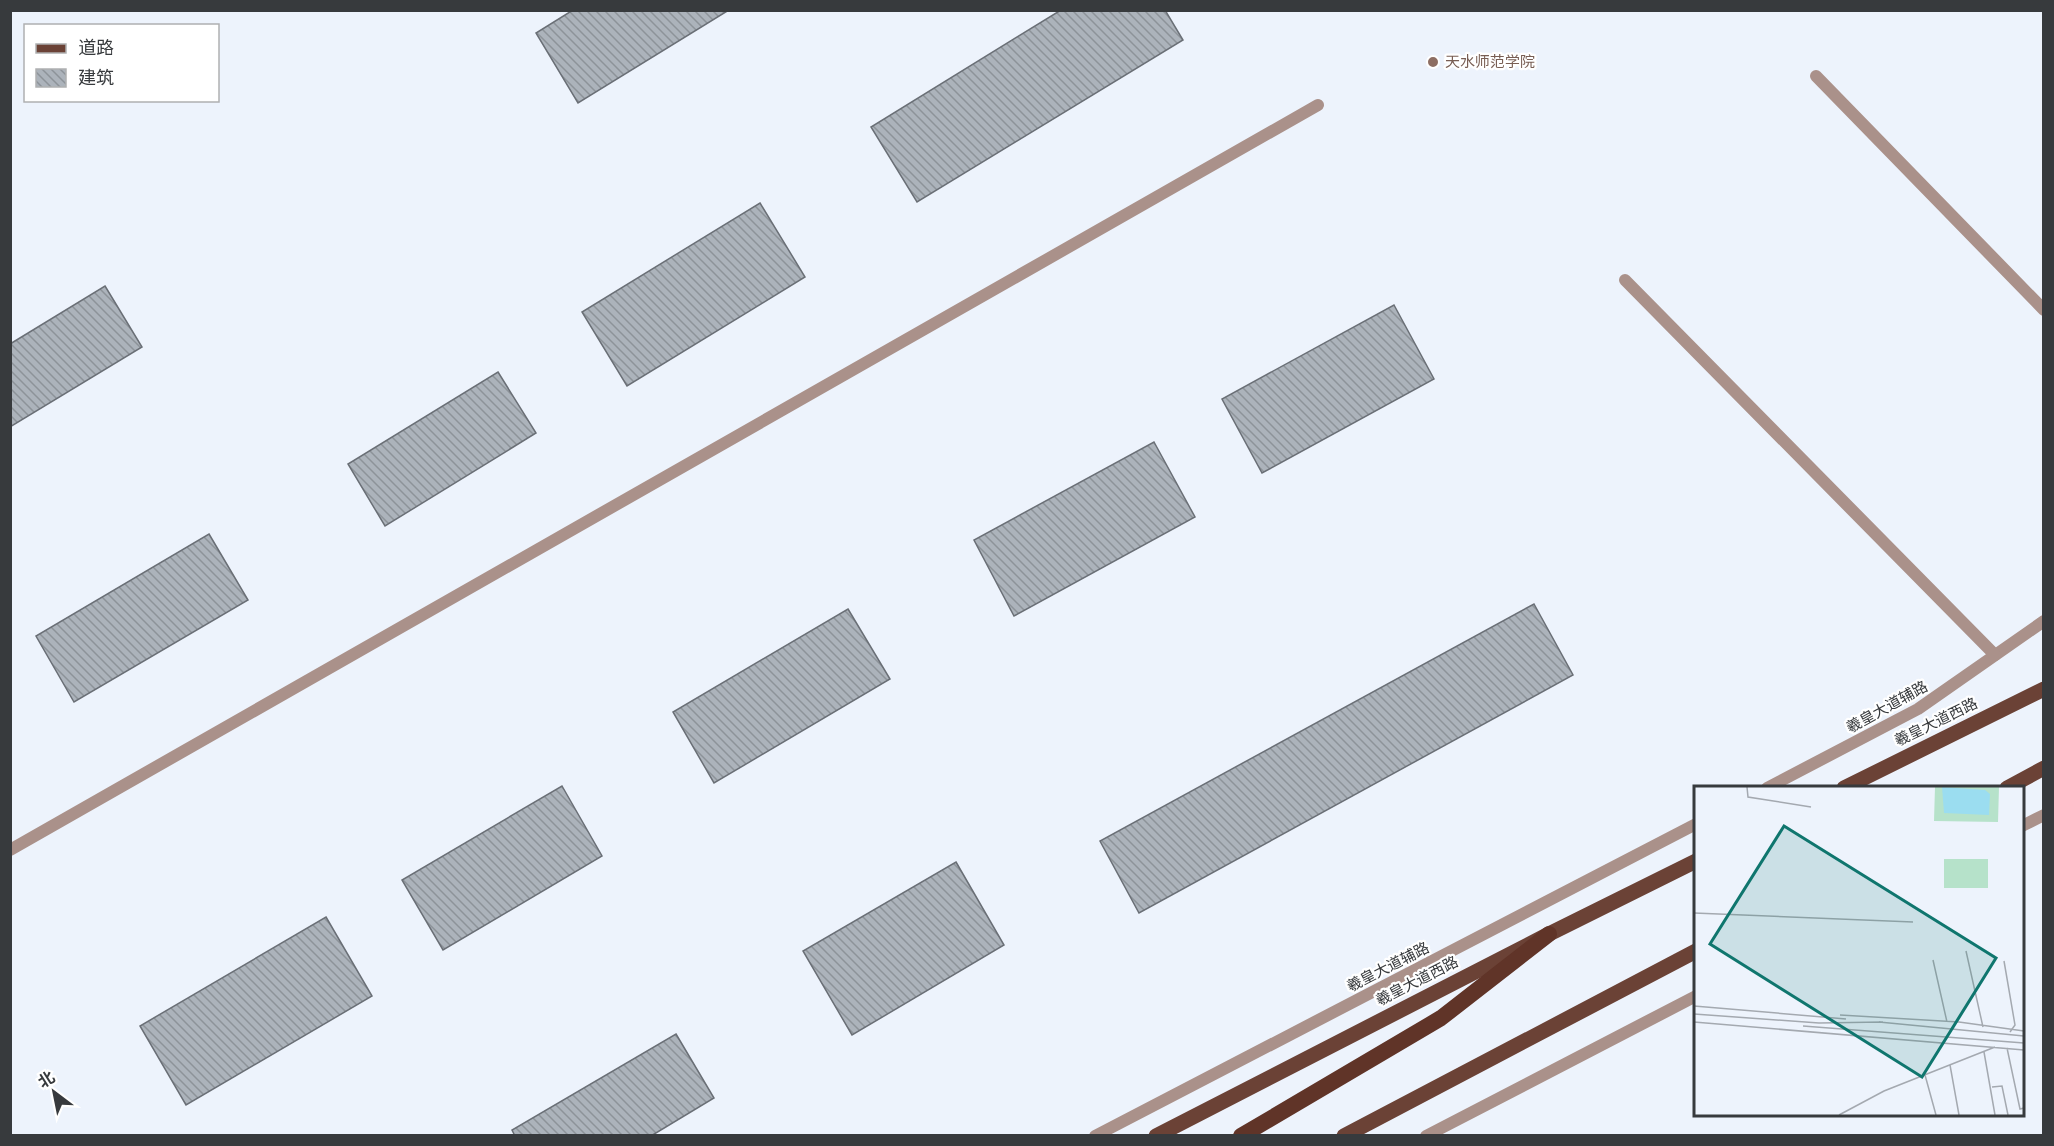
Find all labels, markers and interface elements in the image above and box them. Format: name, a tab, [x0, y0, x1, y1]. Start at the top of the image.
legend	[24, 24, 219, 102]
text: 道路	[78, 36, 114, 59]
place label: 天水师范学院	[1445, 52, 1535, 71]
marker: 天水师范学院	[1426, 55, 1440, 69]
text: 建筑	[78, 66, 114, 89]
street label: 羲皇大道辅路	[1843, 676, 1931, 737]
street label: 羲皇大道西路	[1891, 693, 1980, 750]
inset map	[1694, 786, 2024, 1116]
street label: 羲皇大道辅路	[1343, 938, 1432, 995]
street label: 羲皇大道西路	[1372, 952, 1461, 1009]
north arrow	[24, 1062, 84, 1122]
text: 北	[34, 1067, 58, 1092]

